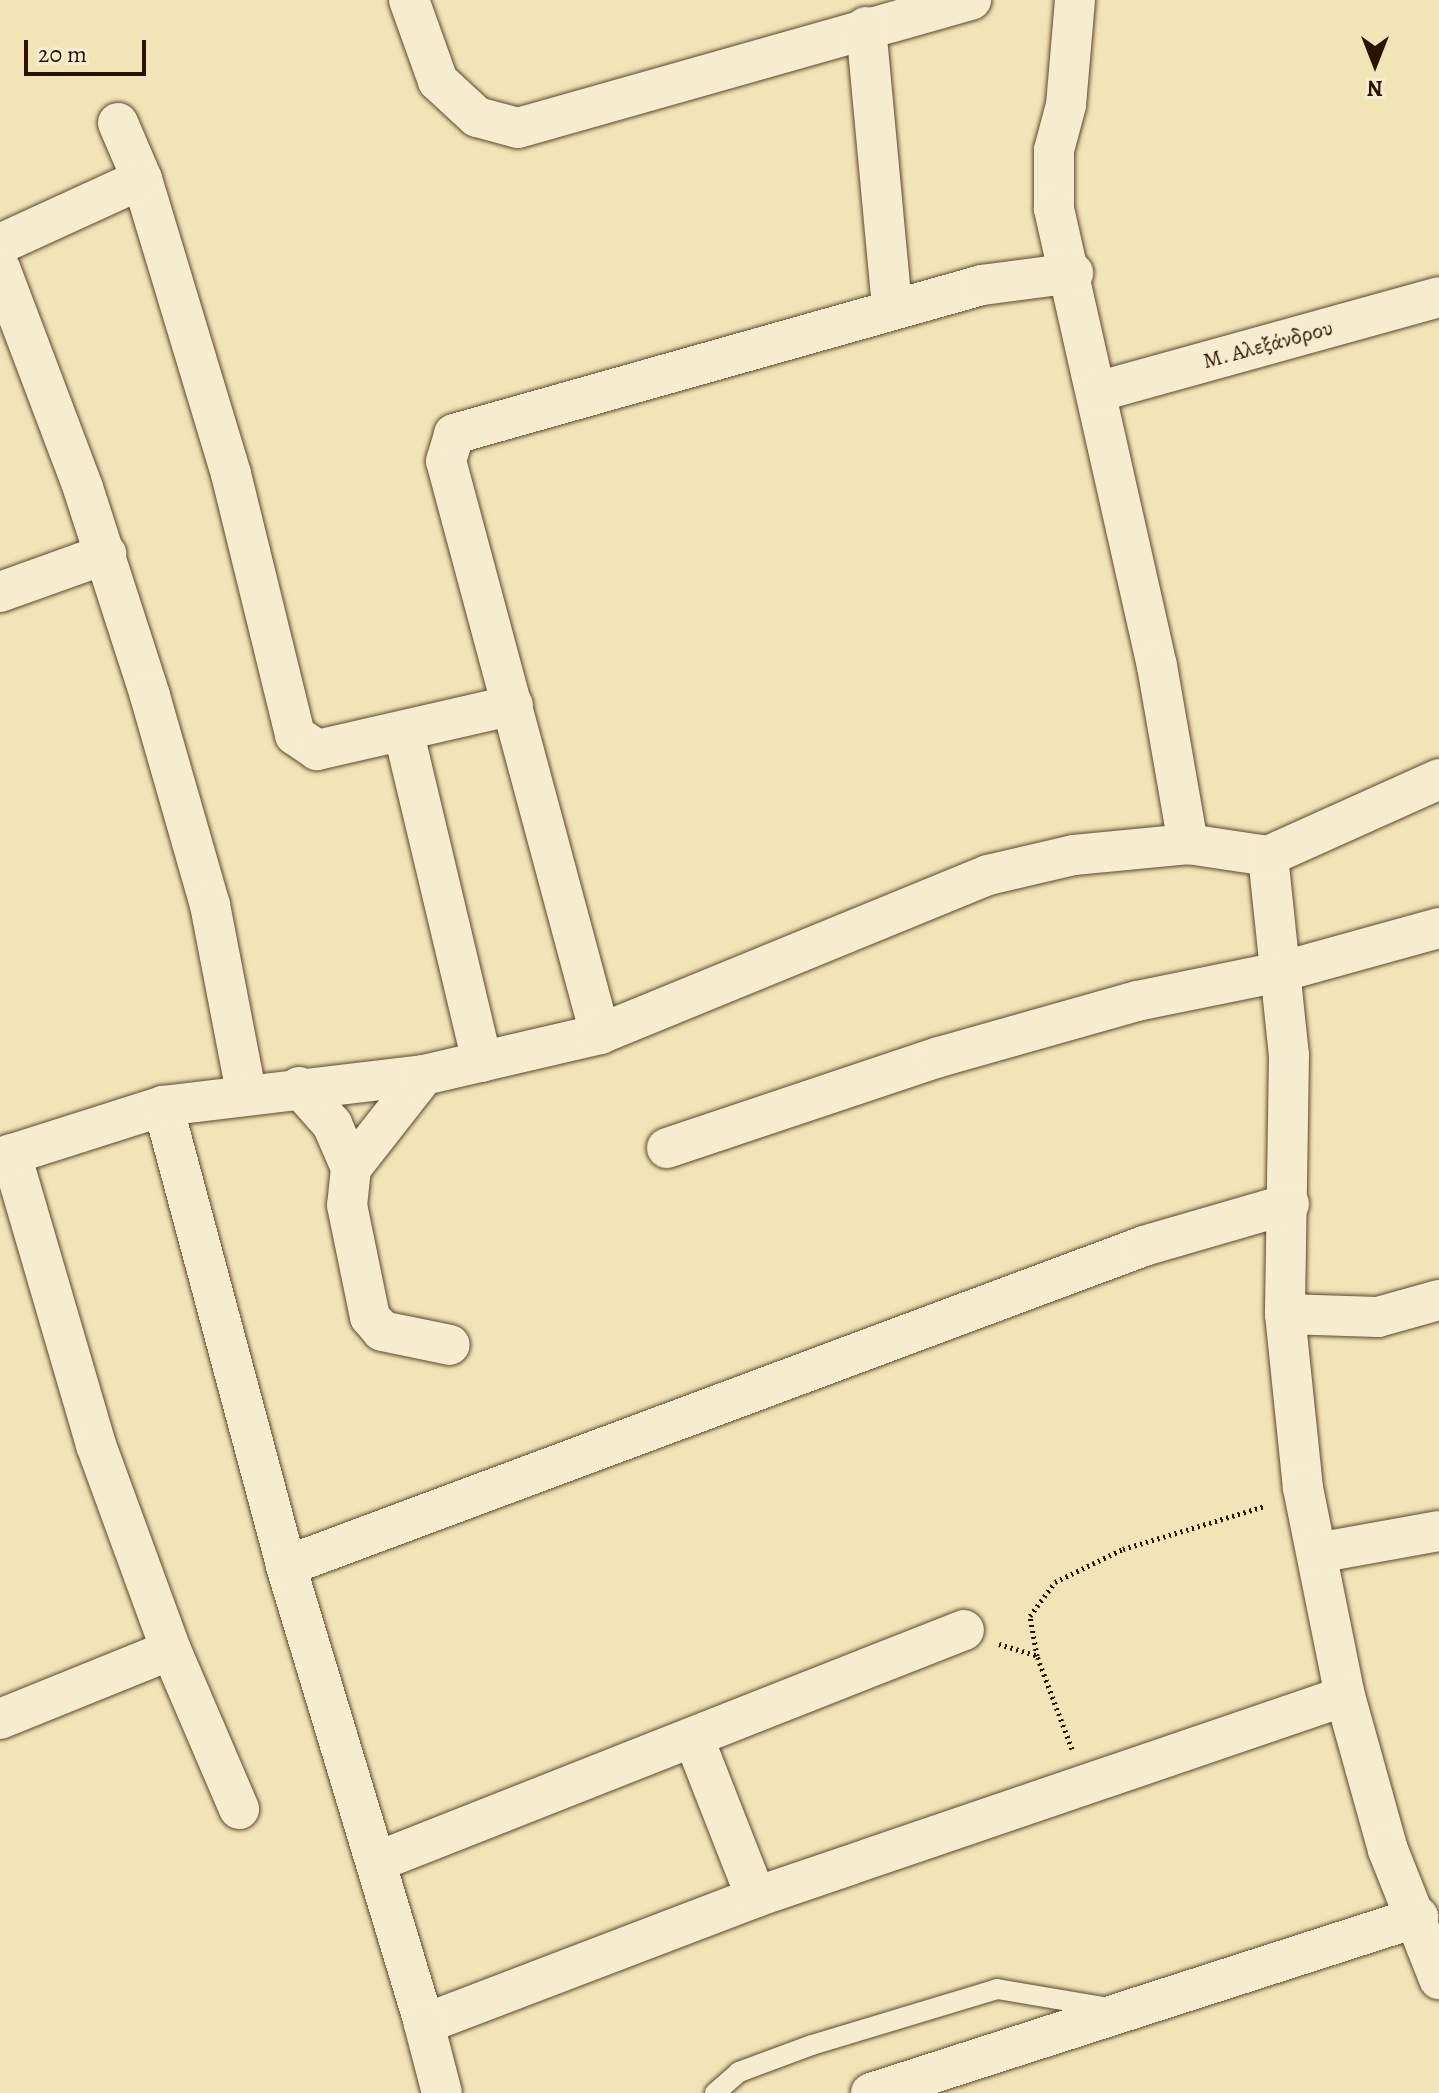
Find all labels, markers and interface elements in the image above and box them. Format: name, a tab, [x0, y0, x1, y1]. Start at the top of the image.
scale bar	[28, 24, 150, 74]
north arrow	[1335, 24, 1415, 104]
text: 20 m	[38, 38, 87, 70]
text: N	[1367, 73, 1383, 103]
street label: Μ. Αλεξάνδρου	[1200, 315, 1336, 375]

